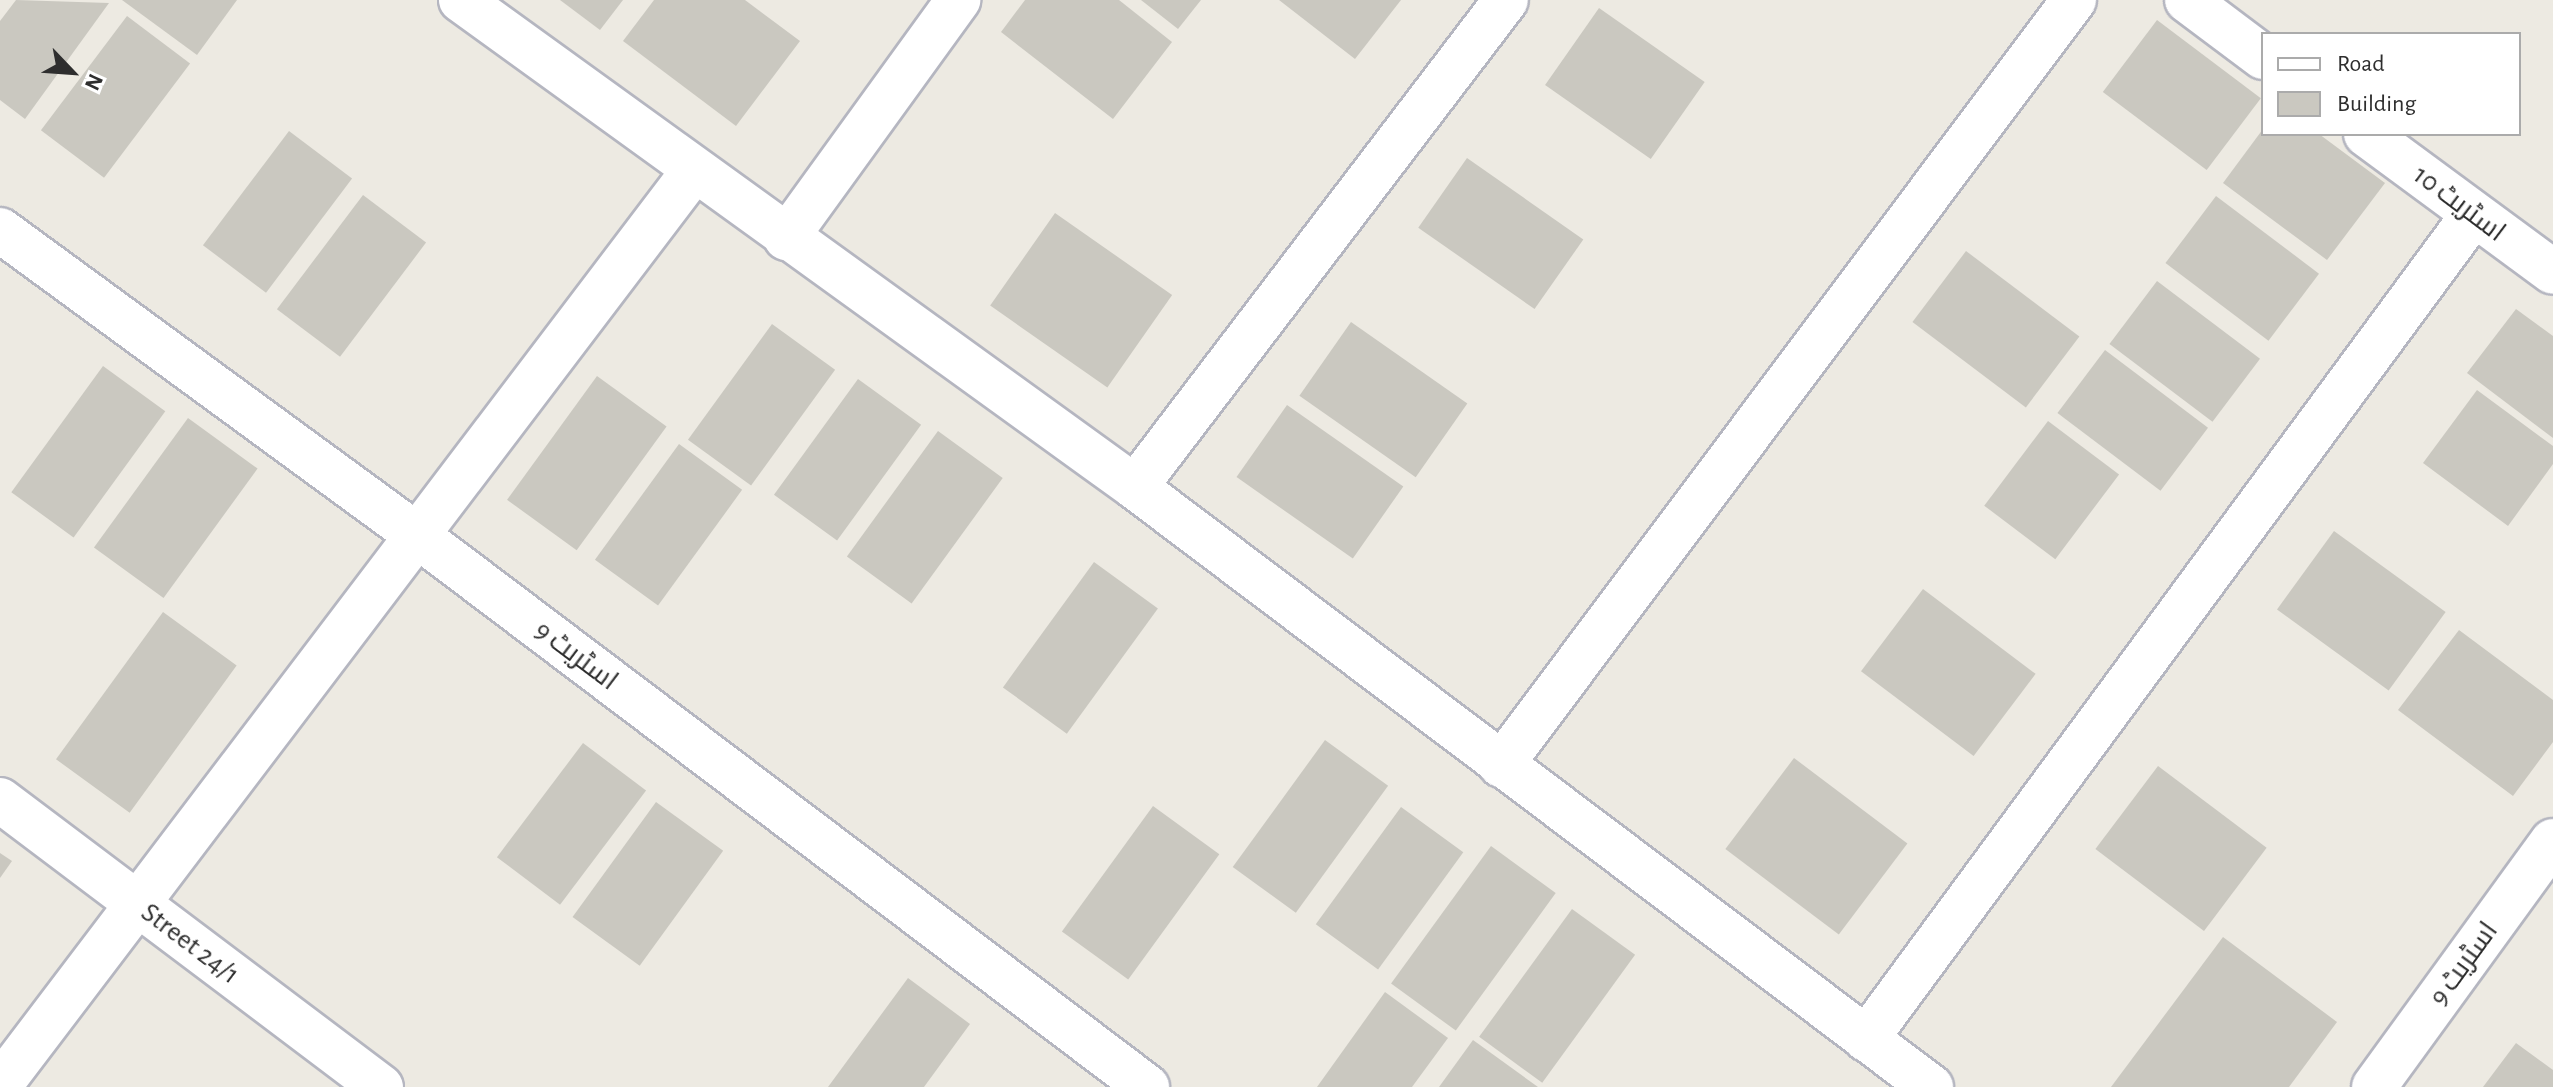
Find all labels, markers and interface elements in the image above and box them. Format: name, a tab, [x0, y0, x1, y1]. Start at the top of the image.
north arrow	[32, 32, 112, 112]
legend	[2261, 32, 2521, 136]
text: Road	[2337, 52, 2385, 76]
text: N	[81, 71, 107, 94]
text: Building	[2337, 92, 2416, 116]
street label: اسٹریٹ 10	[2406, 158, 2512, 250]
street label: اسٹریٹ 9	[528, 614, 624, 698]
street label: Street 24/1	[134, 896, 246, 992]
street label: اسٹریٹ 9	[2422, 916, 2506, 1012]

